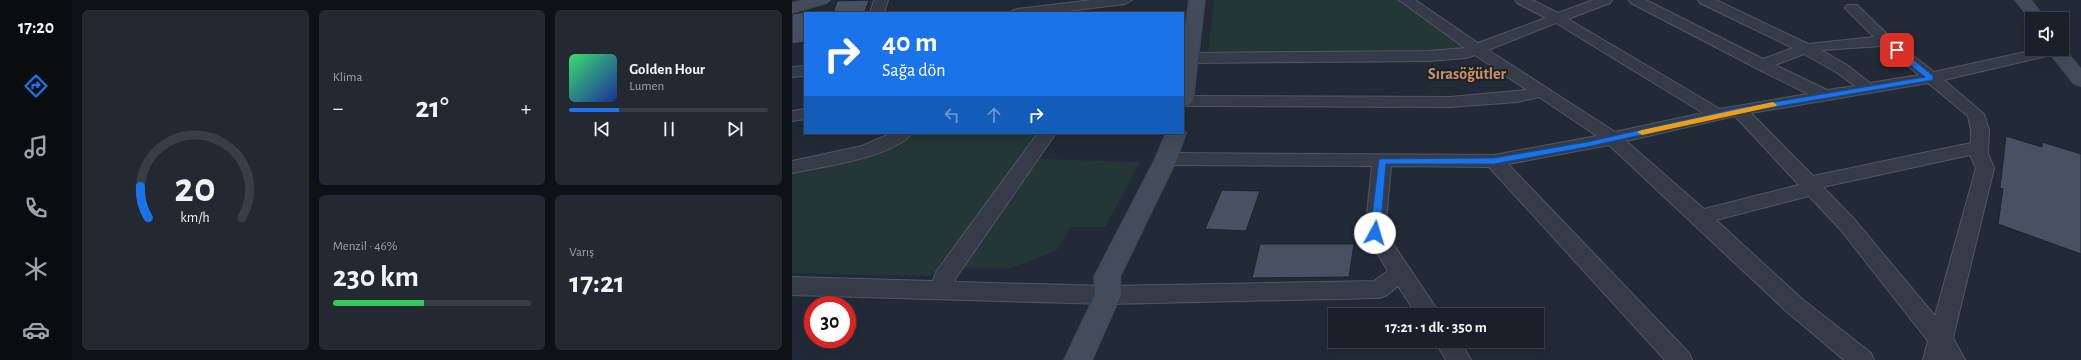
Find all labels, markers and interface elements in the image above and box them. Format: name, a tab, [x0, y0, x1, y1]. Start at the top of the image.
map controls	[2025, 12, 2069, 56]
button: sound	[2025, 12, 2069, 56]
text: 17:20	[18, 19, 54, 37]
icon: right	[816, 28, 868, 80]
text: 40 m	[882, 29, 938, 57]
pin	[1880, 33, 1914, 67]
icon: arrive	[1886, 39, 1908, 61]
text: Golden Hour	[629, 62, 705, 77]
text: Sağa dön	[882, 62, 946, 80]
district label: Sırasöğütler	[1428, 66, 1507, 82]
text: Klima	[333, 71, 363, 84]
icon: directions	[22, 72, 50, 100]
text: Lumen	[629, 80, 664, 93]
text: 21°	[415, 93, 449, 123]
text: −	[333, 97, 343, 119]
text: +	[521, 97, 531, 119]
icon: left	[941, 104, 963, 126]
icon: ahead	[983, 104, 1005, 126]
icon: right	[1025, 104, 1047, 126]
icon: previous	[591, 118, 613, 140]
icon: pause	[658, 118, 680, 140]
icon: next	[724, 118, 746, 140]
icon: music	[22, 133, 50, 161]
text: 20	[175, 168, 216, 209]
icon: phone	[22, 194, 50, 222]
text: km/h	[181, 211, 210, 225]
position arrow	[1354, 212, 1396, 254]
text: Menzil · 46%	[333, 240, 397, 253]
text: Varış	[569, 246, 594, 259]
icon: climate	[22, 255, 50, 283]
text: 230 km	[333, 262, 419, 292]
text: 17:21	[569, 268, 625, 298]
speed limit sign: 30	[804, 296, 856, 348]
icon: car	[22, 316, 50, 344]
text: 17:21 · 1 dk · 350 m	[1385, 320, 1487, 335]

